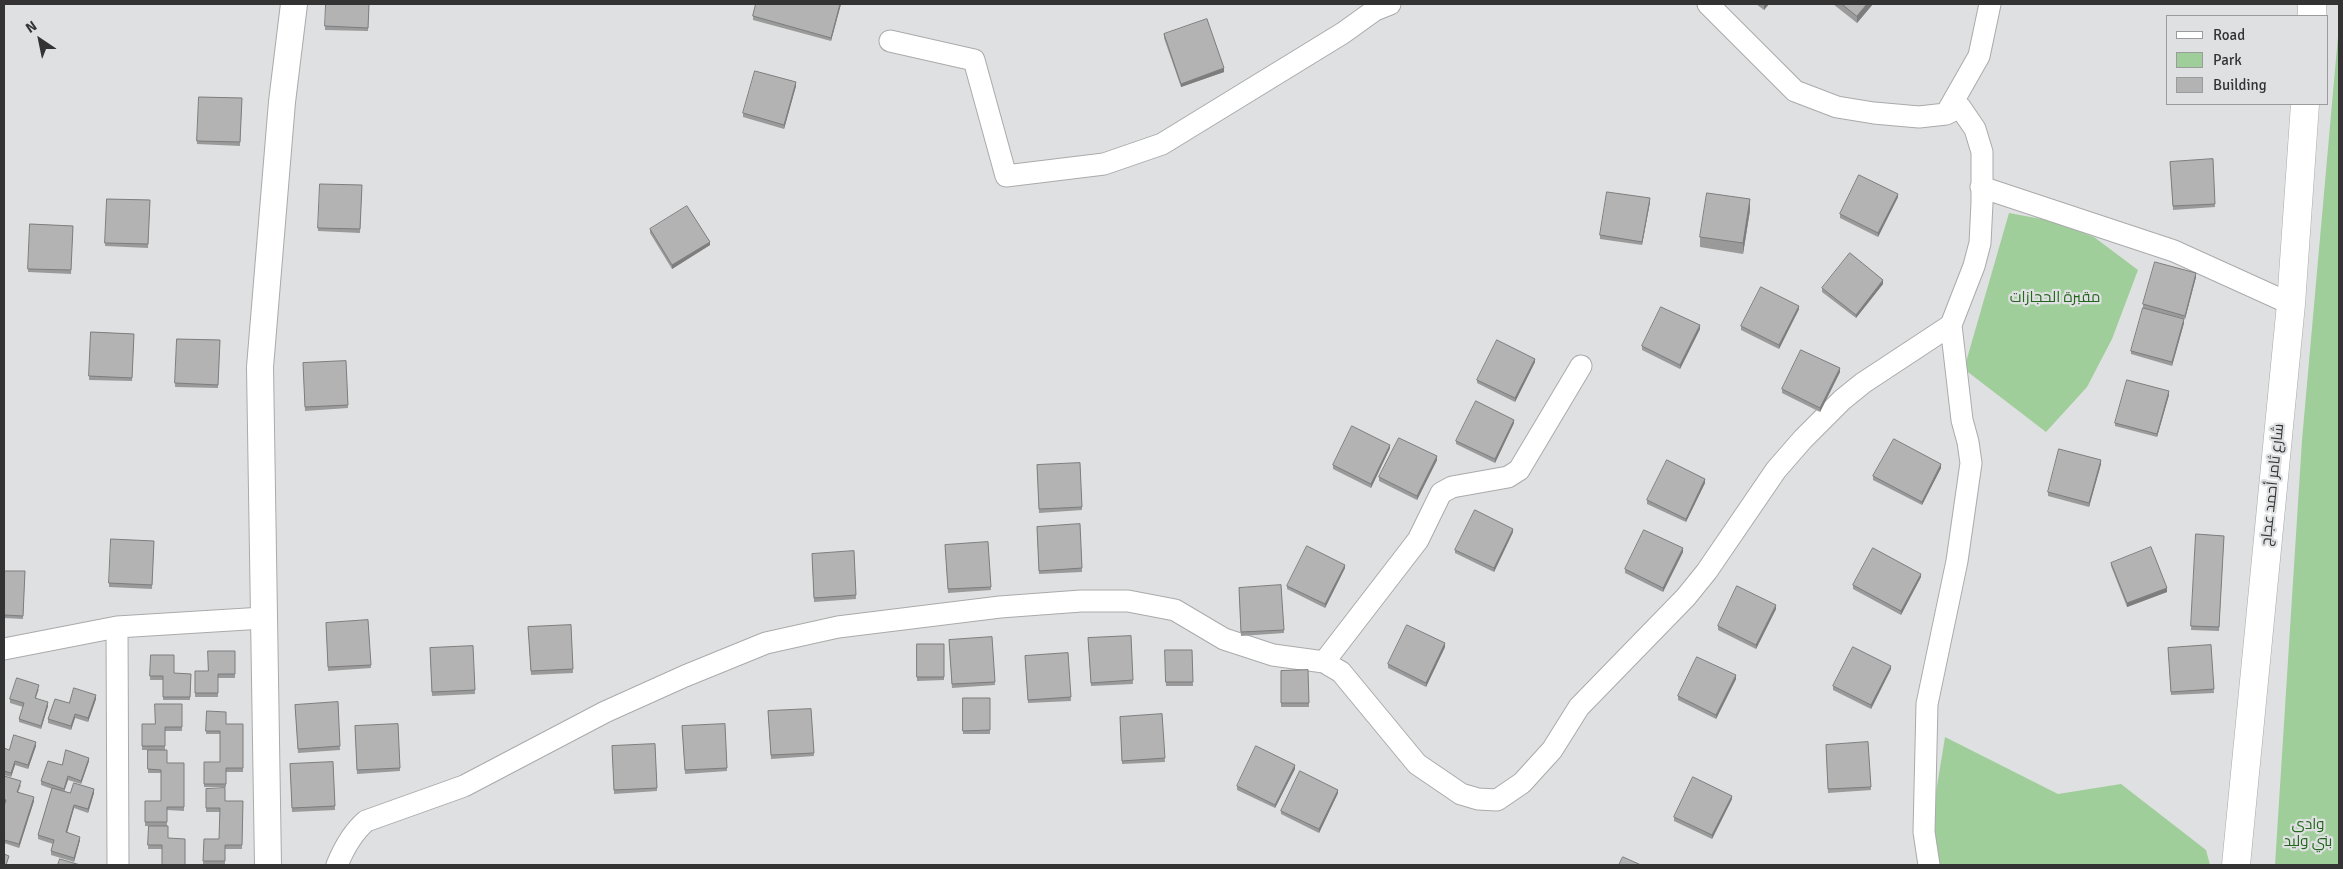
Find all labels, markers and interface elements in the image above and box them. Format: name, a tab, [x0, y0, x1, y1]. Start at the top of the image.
north arrow	[15, 15, 65, 65]
legend	[2166, 15, 2328, 105]
text: N	[23, 17, 40, 37]
text: Road	[2213, 26, 2245, 44]
text: Park	[2213, 51, 2242, 69]
text: Building	[2213, 76, 2267, 94]
park label: مقبرة الحجازات	[2010, 289, 2100, 307]
street label: شارع ثامر أحمد عجاج	[2258, 423, 2288, 547]
park label: وادي بني وليد	[2284, 816, 2332, 851]

